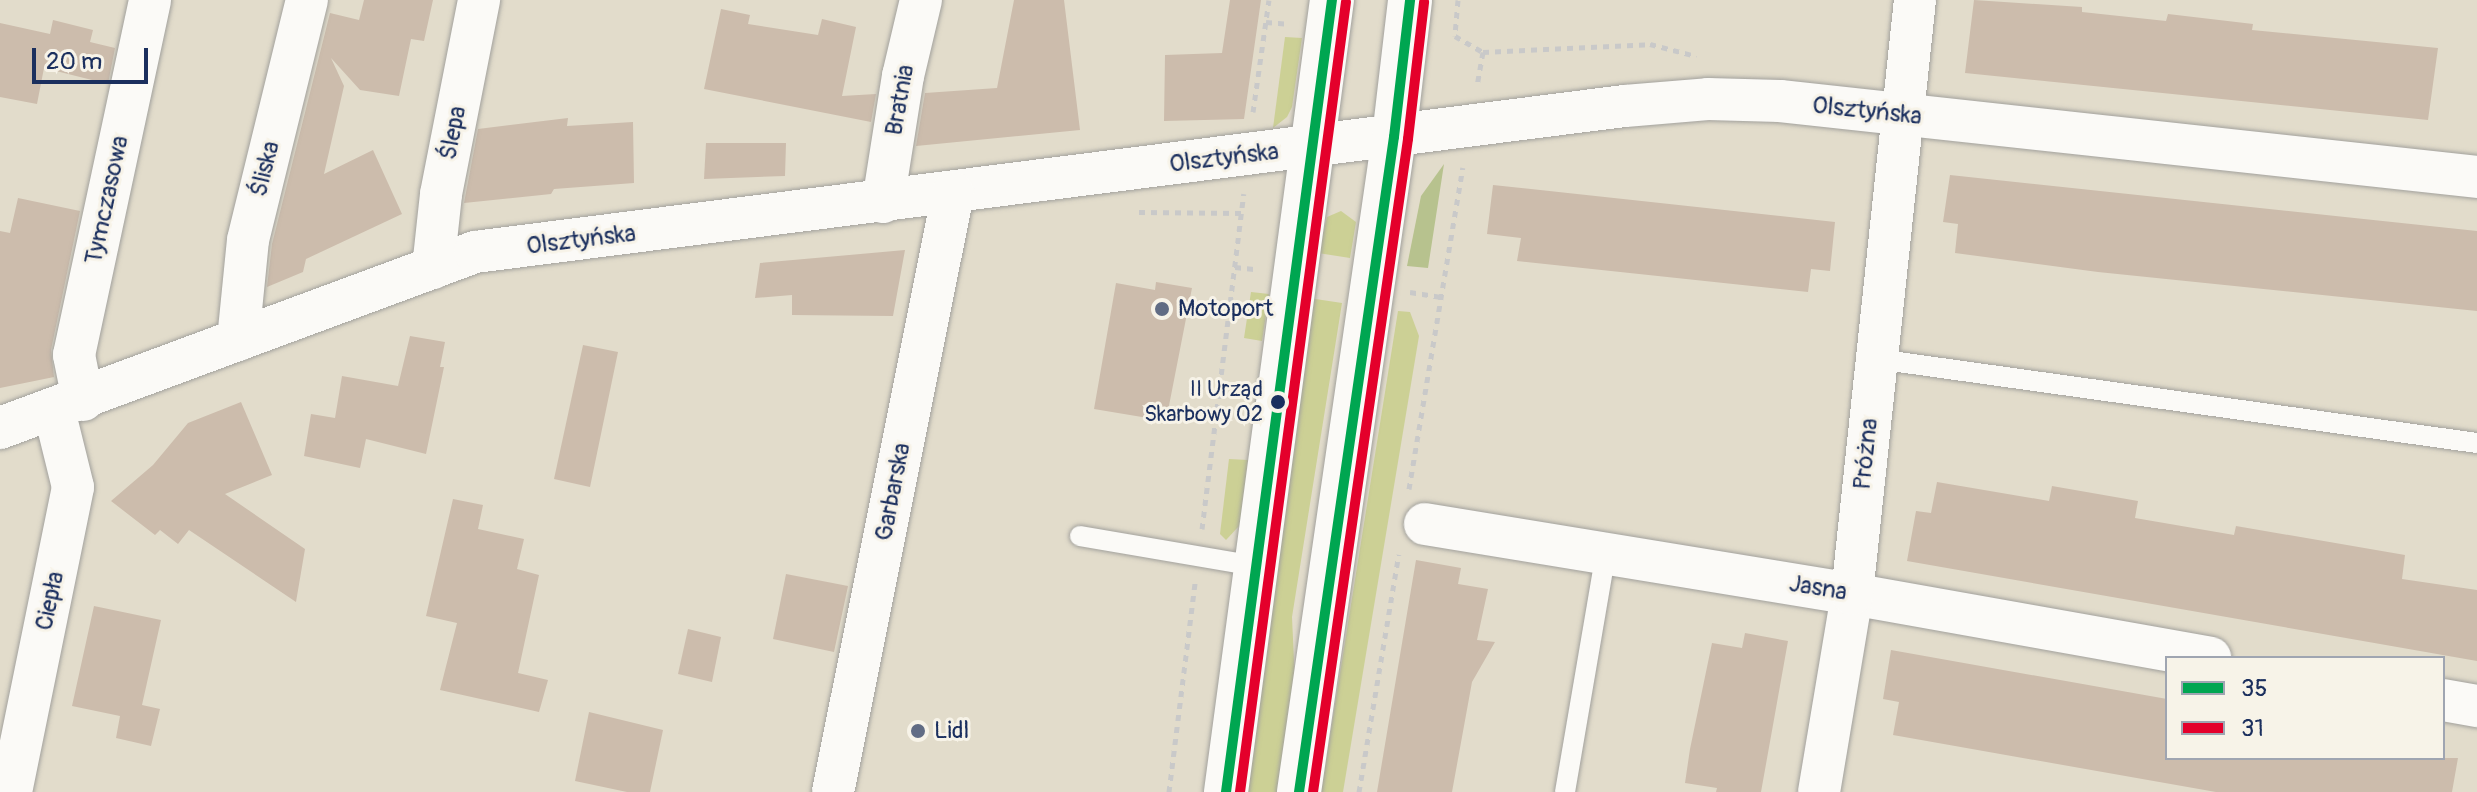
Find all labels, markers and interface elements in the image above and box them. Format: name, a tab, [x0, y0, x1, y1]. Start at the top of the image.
scale bar	[36, 32, 152, 82]
text: 20 m	[46, 47, 102, 76]
street label: Bratnia	[880, 62, 920, 138]
street label: Olsztyńska	[1811, 91, 1923, 131]
street label: Ślepa	[434, 104, 472, 162]
street label: Tymczasowa	[79, 133, 135, 267]
street label: Olsztyńska	[1168, 137, 1280, 179]
street label: Śliska	[244, 138, 286, 200]
street label: Olsztyńska	[525, 219, 637, 261]
place label: Motoport	[1178, 295, 1273, 323]
marker: Motoport	[1153, 300, 1171, 318]
place label: II Urząd Skarbowy 02	[1144, 376, 1263, 428]
marker: II Urząd Skarbowy 02	[1270, 394, 1286, 410]
street label: Próżna	[1848, 417, 1884, 491]
street label: Garbarska	[869, 441, 917, 543]
street label: Ciepła	[30, 569, 70, 633]
street label: Jasna	[1787, 569, 1849, 607]
legend	[2165, 656, 2445, 760]
text: 35	[2241, 674, 2267, 703]
text: 31	[2241, 714, 2264, 743]
place label: Lidl	[934, 717, 969, 745]
marker: Lidl	[909, 722, 927, 740]

